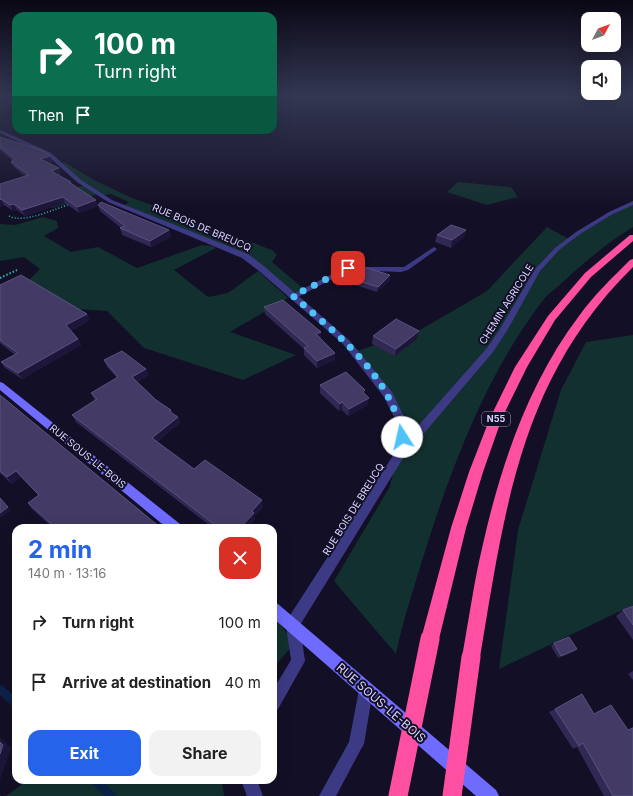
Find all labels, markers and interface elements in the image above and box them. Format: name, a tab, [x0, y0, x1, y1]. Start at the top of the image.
north arrow	[581, 12, 621, 52]
map controls	[581, 12, 621, 100]
text: 100 m	[94, 27, 176, 61]
icon: right	[28, 28, 80, 80]
button: sound	[581, 60, 621, 100]
text: Turn right	[94, 61, 177, 82]
icon: arrive	[72, 104, 94, 126]
text: Then	[28, 106, 64, 125]
street label: RUE BOIS DE BREUCQ	[151, 201, 254, 253]
pin	[331, 251, 365, 285]
icon: arrive	[337, 257, 359, 279]
street label: CHEMIN AGRICOLE	[476, 262, 536, 346]
road number: N55	[482, 412, 510, 426]
position arrow	[381, 416, 423, 458]
street label: RUE SOUS-LE-BOIS	[47, 422, 129, 490]
street label: RUE BOIS DE BREUCQ	[320, 460, 386, 557]
text: 2 min	[28, 535, 92, 564]
button: close	[219, 537, 261, 579]
text: 140 m · 13:16	[28, 565, 106, 581]
icon: right	[28, 611, 50, 633]
text: Turn right	[62, 613, 134, 632]
text: 100 m	[219, 613, 261, 632]
street label: RUE SOUS-LE-BOIS	[333, 660, 429, 746]
icon: arrive	[28, 671, 50, 693]
text: Arrive at destination	[62, 673, 211, 692]
text: 40 m	[224, 673, 261, 692]
button: Exit	[28, 730, 141, 776]
button: Share	[149, 730, 261, 776]

